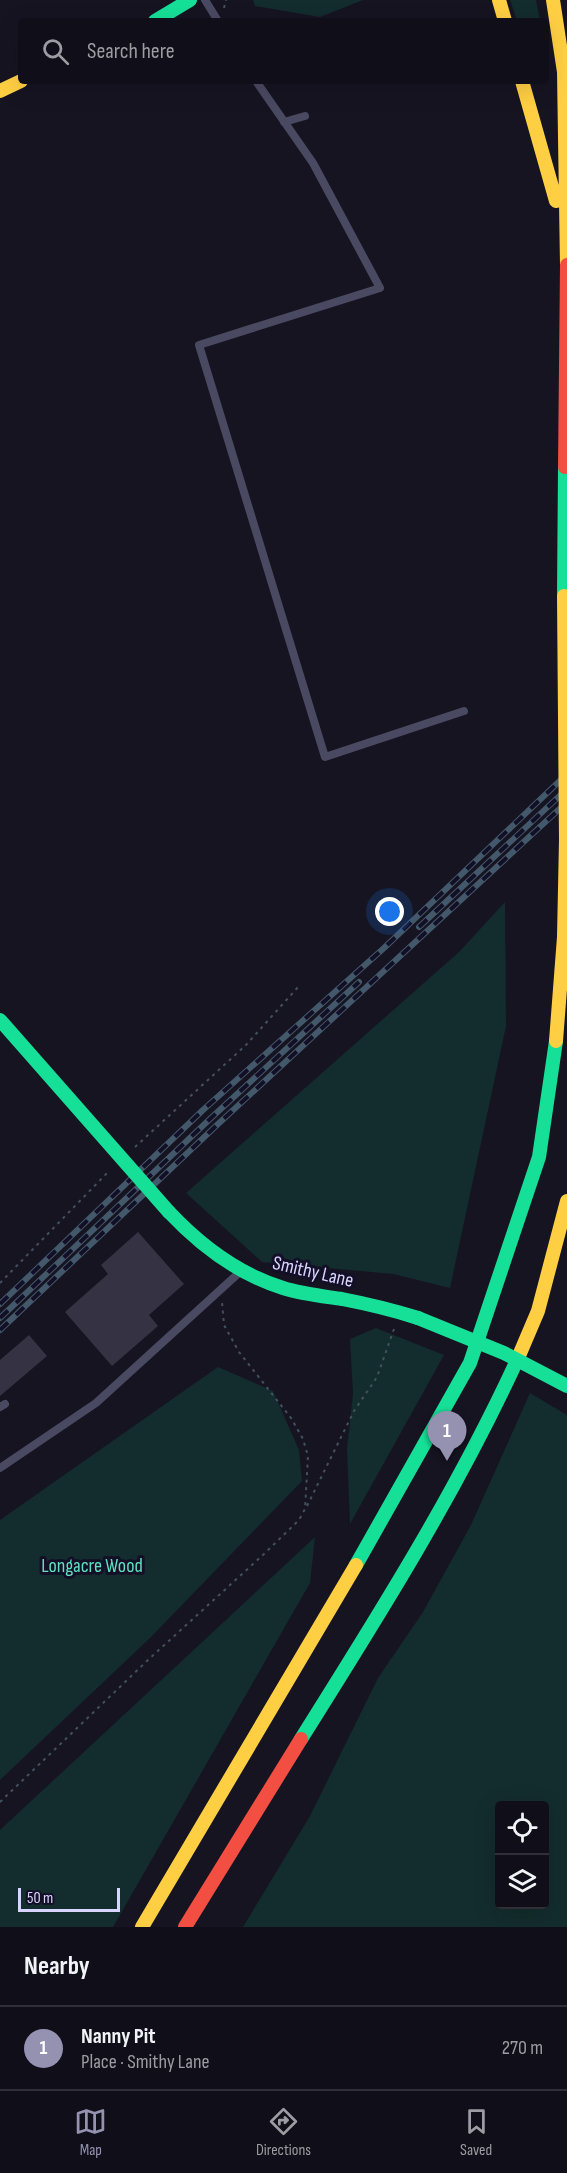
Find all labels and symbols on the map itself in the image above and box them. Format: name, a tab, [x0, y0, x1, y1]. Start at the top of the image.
your location	[375, 897, 404, 926]
street label: Smithy Lane	[270, 1251, 356, 1293]
pin: 1	[428, 1412, 466, 1461]
park label: Longacre Wood	[41, 1554, 143, 1578]
scale bar	[18, 1885, 120, 1912]

